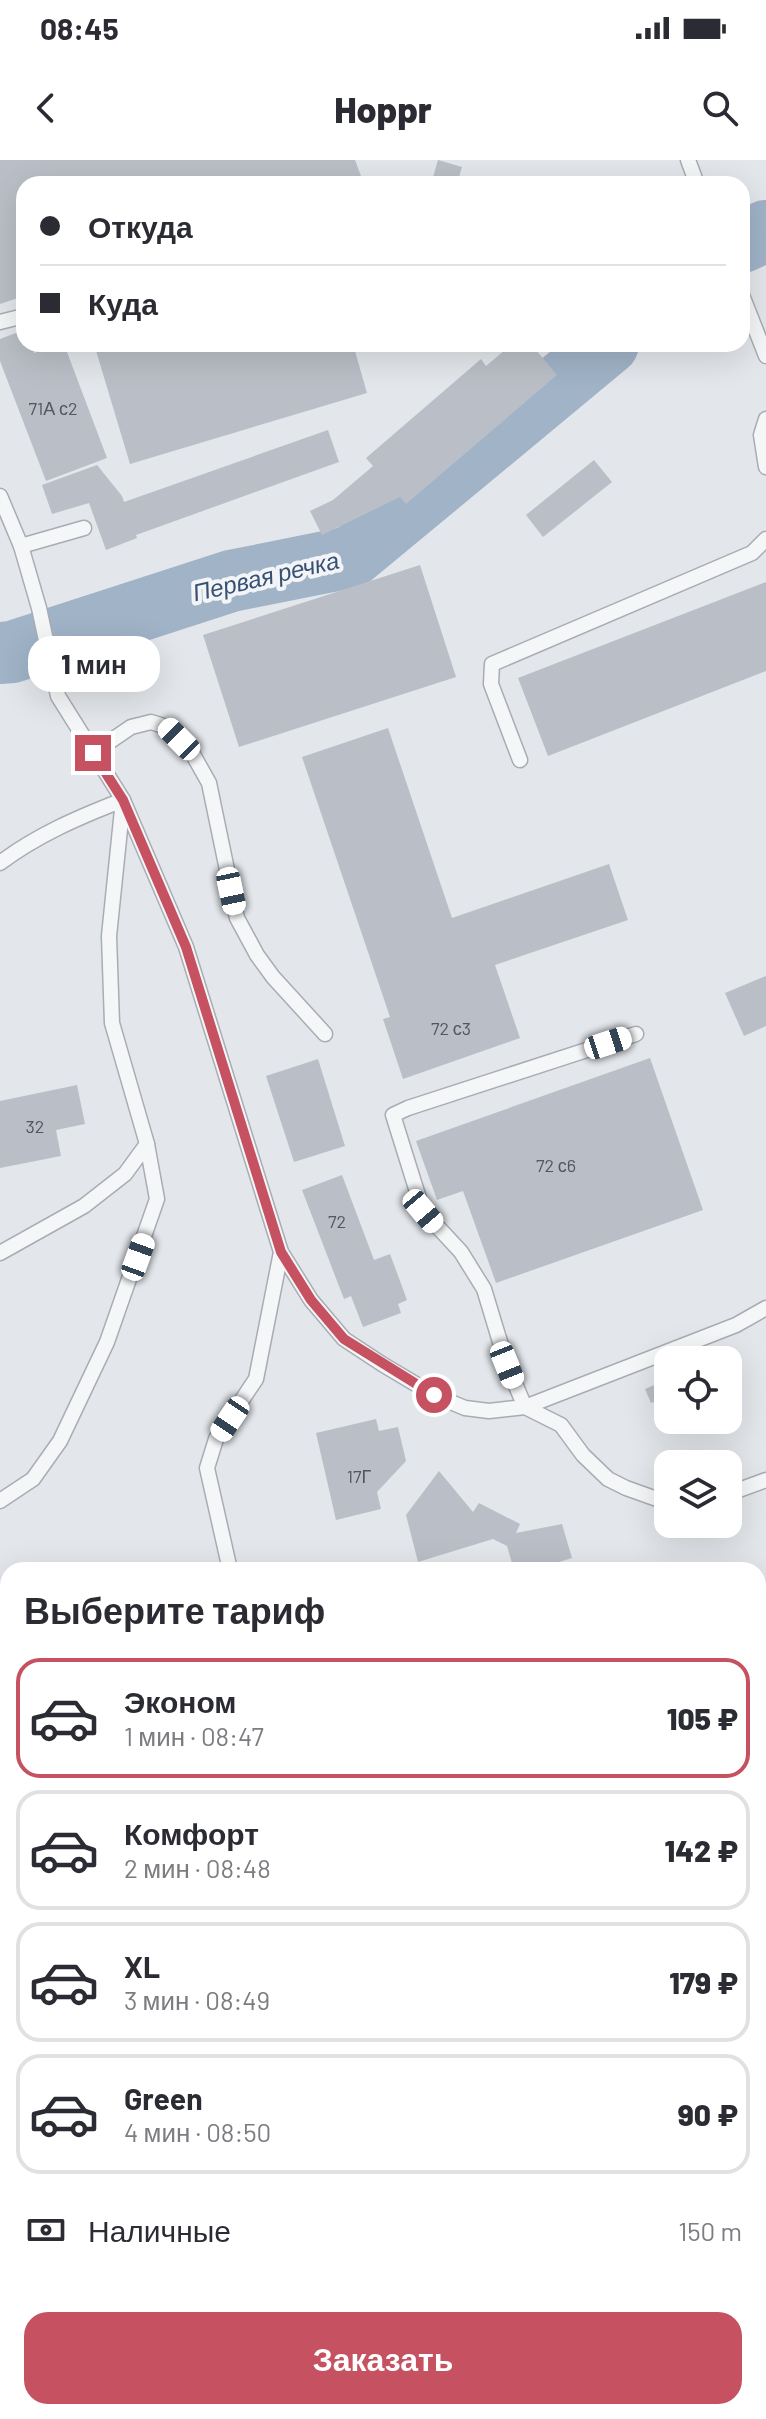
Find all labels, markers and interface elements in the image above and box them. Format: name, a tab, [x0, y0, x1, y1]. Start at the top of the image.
text: 08:45	[40, 10, 119, 46]
icon: back	[24, 86, 68, 130]
icon: search	[698, 86, 742, 130]
text: Hoppr	[334, 87, 432, 130]
text: Откуда	[88, 208, 193, 244]
text: Куда	[88, 285, 158, 321]
house number: 71А с2	[28, 397, 78, 419]
water label: Первая речка	[190, 545, 342, 606]
callout: 1 мин	[27, 637, 159, 693]
text: 1 мин	[61, 648, 127, 679]
car	[154, 714, 204, 764]
route end	[75, 735, 111, 771]
car	[214, 865, 248, 917]
house number: 72 с3	[431, 1017, 471, 1039]
car	[581, 1024, 635, 1062]
house number: 32	[26, 1115, 44, 1137]
house number: 72 с6	[536, 1154, 576, 1176]
car	[398, 1185, 448, 1237]
house number: 72	[328, 1210, 346, 1232]
car	[119, 1230, 157, 1284]
car	[487, 1338, 527, 1392]
map controls	[654, 1346, 742, 1538]
button: locate	[654, 1346, 742, 1434]
route start	[416, 1377, 452, 1413]
car	[207, 1392, 253, 1446]
button: layers	[654, 1450, 742, 1538]
house number: 17Г	[347, 1465, 372, 1487]
text: Выберите тариф	[24, 1588, 325, 1631]
icon: car	[28, 1682, 100, 1754]
text: Эконом	[124, 1683, 237, 1719]
text: 105 ₽	[667, 1700, 738, 1736]
text: 1 мин · 08:47	[124, 1720, 264, 1751]
icon: car	[28, 1814, 100, 1886]
text: Комфорт	[124, 1815, 259, 1851]
text: 142 ₽	[665, 1832, 738, 1868]
text: 2 мин · 08:48	[124, 1852, 271, 1883]
icon: car	[28, 1946, 100, 2018]
text: XL	[124, 1948, 160, 1984]
text: 179 ₽	[669, 1964, 738, 2000]
text: 3 мин · 08:49	[124, 1984, 270, 2015]
icon: car	[28, 2078, 100, 2150]
text: Green	[124, 2080, 203, 2116]
text: 90 ₽	[678, 2096, 738, 2132]
text: 4 мин · 08:50	[124, 2116, 271, 2147]
icon: cash	[24, 2208, 68, 2252]
text: Наличные	[88, 2212, 231, 2248]
text: 150 m	[678, 2215, 742, 2246]
button: Заказать	[24, 2312, 742, 2404]

